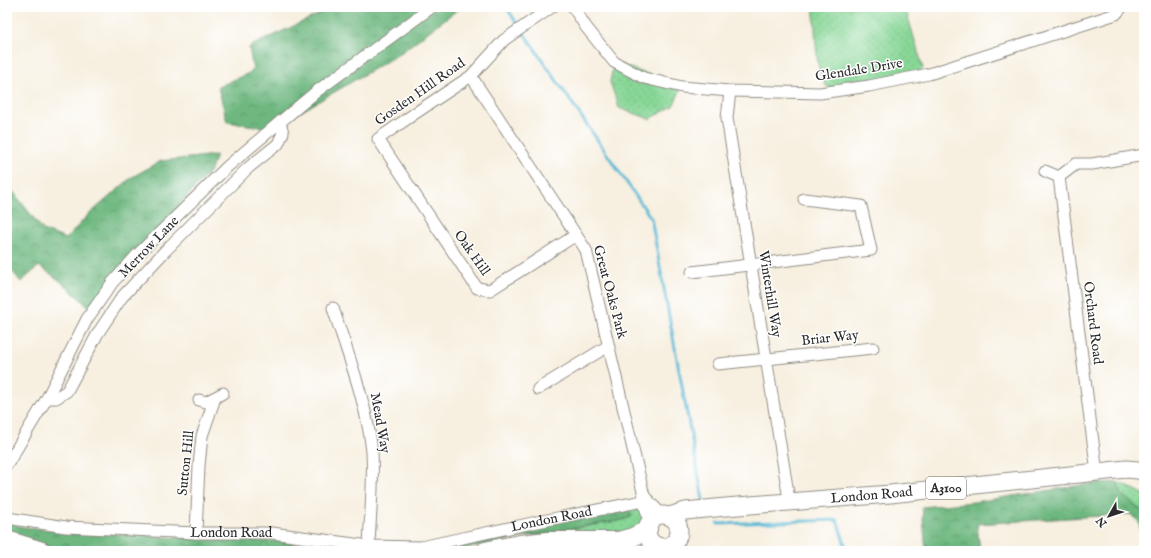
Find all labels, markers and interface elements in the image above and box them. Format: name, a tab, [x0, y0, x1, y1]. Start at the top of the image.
street label: Gosden Hill Road	[371, 54, 469, 130]
street label: Glendale Drive	[814, 54, 905, 86]
street label: Merrow Lane	[115, 212, 183, 282]
street label: Oak Hill	[450, 227, 494, 279]
street label: Great Oaks Park	[589, 243, 631, 341]
street label: Winterhill Way	[754, 249, 786, 339]
street label: Orchard Road	[1079, 280, 1107, 366]
street label: Briar Way	[800, 326, 860, 350]
street label: Mead Way	[366, 391, 394, 455]
street label: Sutton Hill	[174, 429, 198, 496]
road number: A3100	[926, 477, 966, 499]
street label: London Road	[830, 483, 914, 508]
north arrow	[1089, 496, 1129, 536]
street label: London Road	[509, 502, 594, 536]
text: N	[1093, 513, 1111, 531]
street label: London Road	[190, 524, 273, 542]

